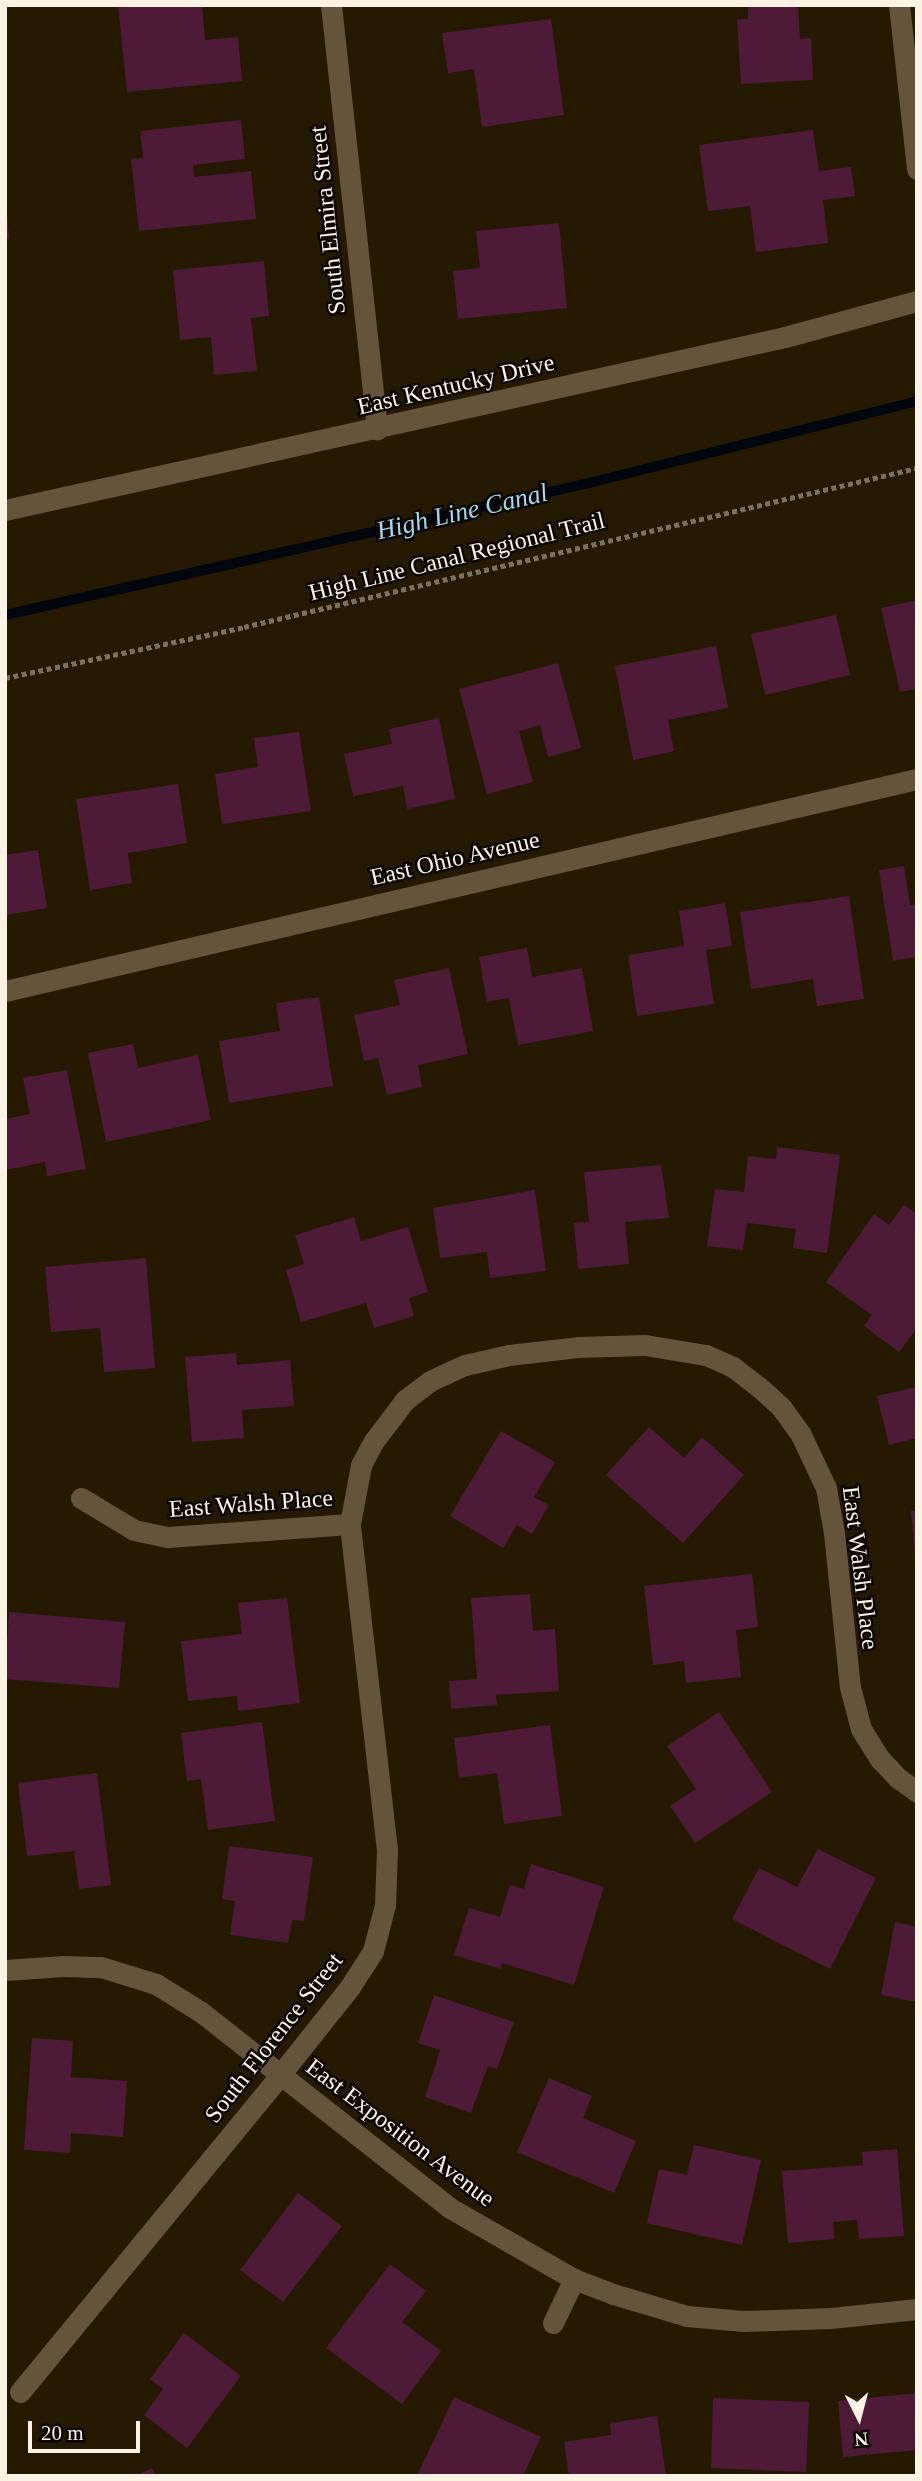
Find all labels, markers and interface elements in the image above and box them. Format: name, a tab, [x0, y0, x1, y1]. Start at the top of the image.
street label: South Elmira Street	[304, 124, 352, 316]
street label: East Kentucky Drive	[355, 348, 557, 422]
water label: High Line Canal	[373, 477, 551, 547]
street label: High Line Canal Regional Trail	[306, 506, 608, 608]
street label: East Ohio Avenue	[367, 825, 543, 893]
street label: East Walsh Place	[168, 1484, 334, 1524]
street label: East Walsh Place	[836, 1485, 884, 1651]
street label: South Florence Street	[199, 1947, 349, 2129]
street label: East Exposition Avenue	[299, 2052, 501, 2214]
north arrow	[824, 2383, 894, 2453]
scale bar	[32, 2408, 144, 2452]
text: 20 m	[41, 2421, 84, 2445]
text: N	[853, 2428, 869, 2451]

